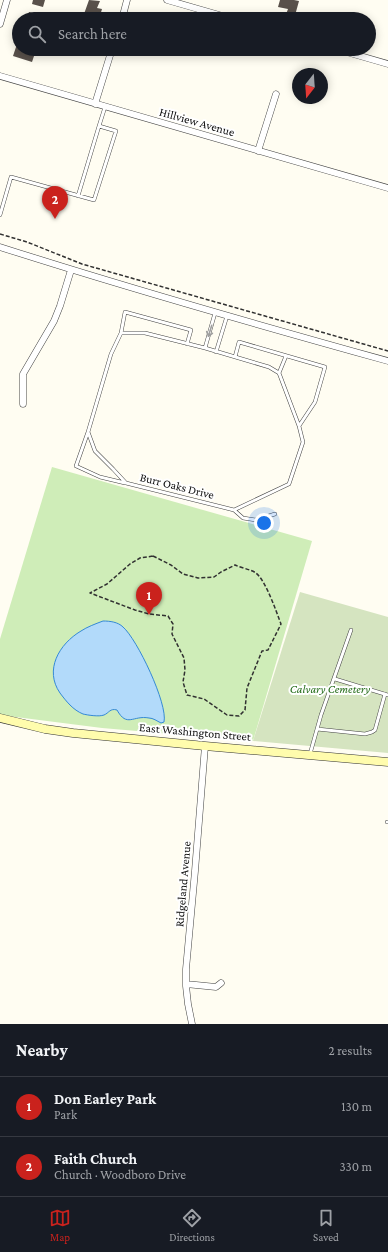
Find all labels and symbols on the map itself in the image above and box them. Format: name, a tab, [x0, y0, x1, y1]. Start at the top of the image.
north arrow	[292, 68, 328, 104]
street label: Hillview Avenue	[158, 105, 236, 139]
pin: 2	[42, 186, 68, 219]
one-way arrow	[206, 324, 213, 337]
street label: Burr Oaks Drive	[138, 470, 216, 502]
your location	[254, 513, 274, 533]
pin: 1	[136, 582, 162, 615]
park label: Calvary Cemetery	[290, 682, 370, 696]
street label: East Washington Street	[138, 720, 253, 744]
street label: Ridgeland Avenue	[172, 840, 194, 928]

